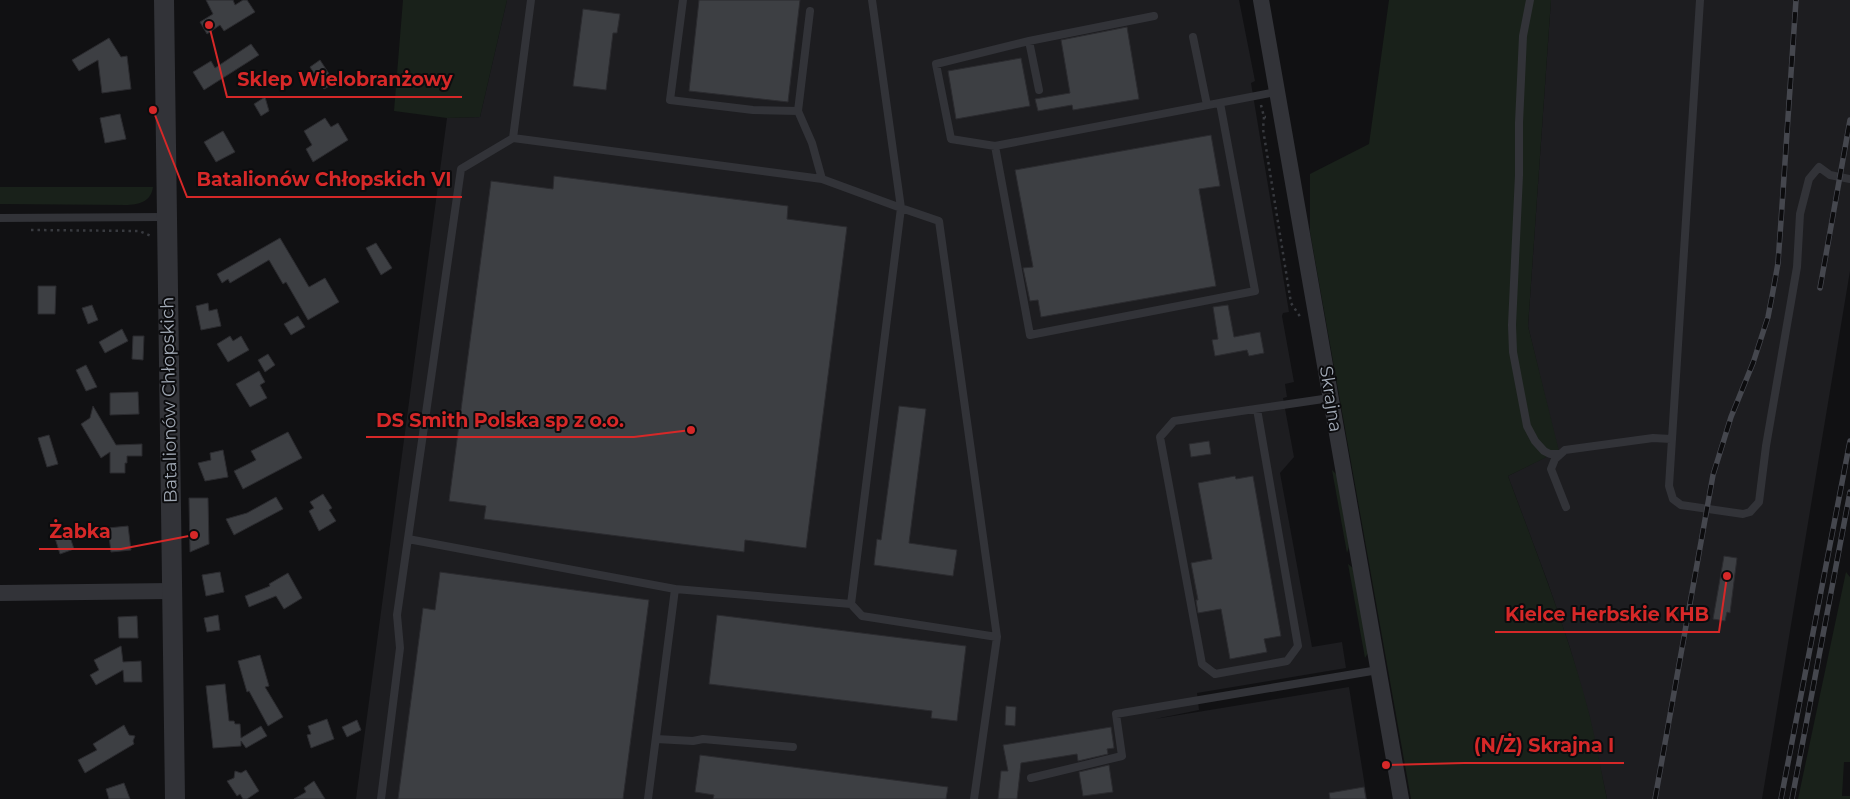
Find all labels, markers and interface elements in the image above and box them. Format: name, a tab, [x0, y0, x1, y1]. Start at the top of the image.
callout: Sklep Wielobranżowy	[227, 63, 462, 97]
text: Sklep Wielobranżowy	[237, 68, 453, 91]
callout: Batalionów Chłopskich VI	[187, 163, 462, 197]
text: Batalionów Chłopskich VI	[197, 168, 452, 191]
street label: Batalionów Chłopskich	[156, 297, 182, 503]
street label: Skrajna	[1315, 364, 1347, 434]
callout: DS Smith Polska sp z o.o.	[366, 403, 634, 437]
text: DS Smith Polska sp z o.o.	[376, 409, 624, 432]
callout: Żabka	[39, 515, 121, 549]
text: Żabka	[49, 519, 111, 543]
callout: Kielce Herbskie KHB	[1495, 598, 1719, 632]
text: Kielce Herbskie KHB	[1505, 603, 1709, 626]
callout: (N/Ż) Skrajna I	[1464, 729, 1624, 763]
text: (N/Ż) Skrajna I	[1474, 733, 1614, 757]

